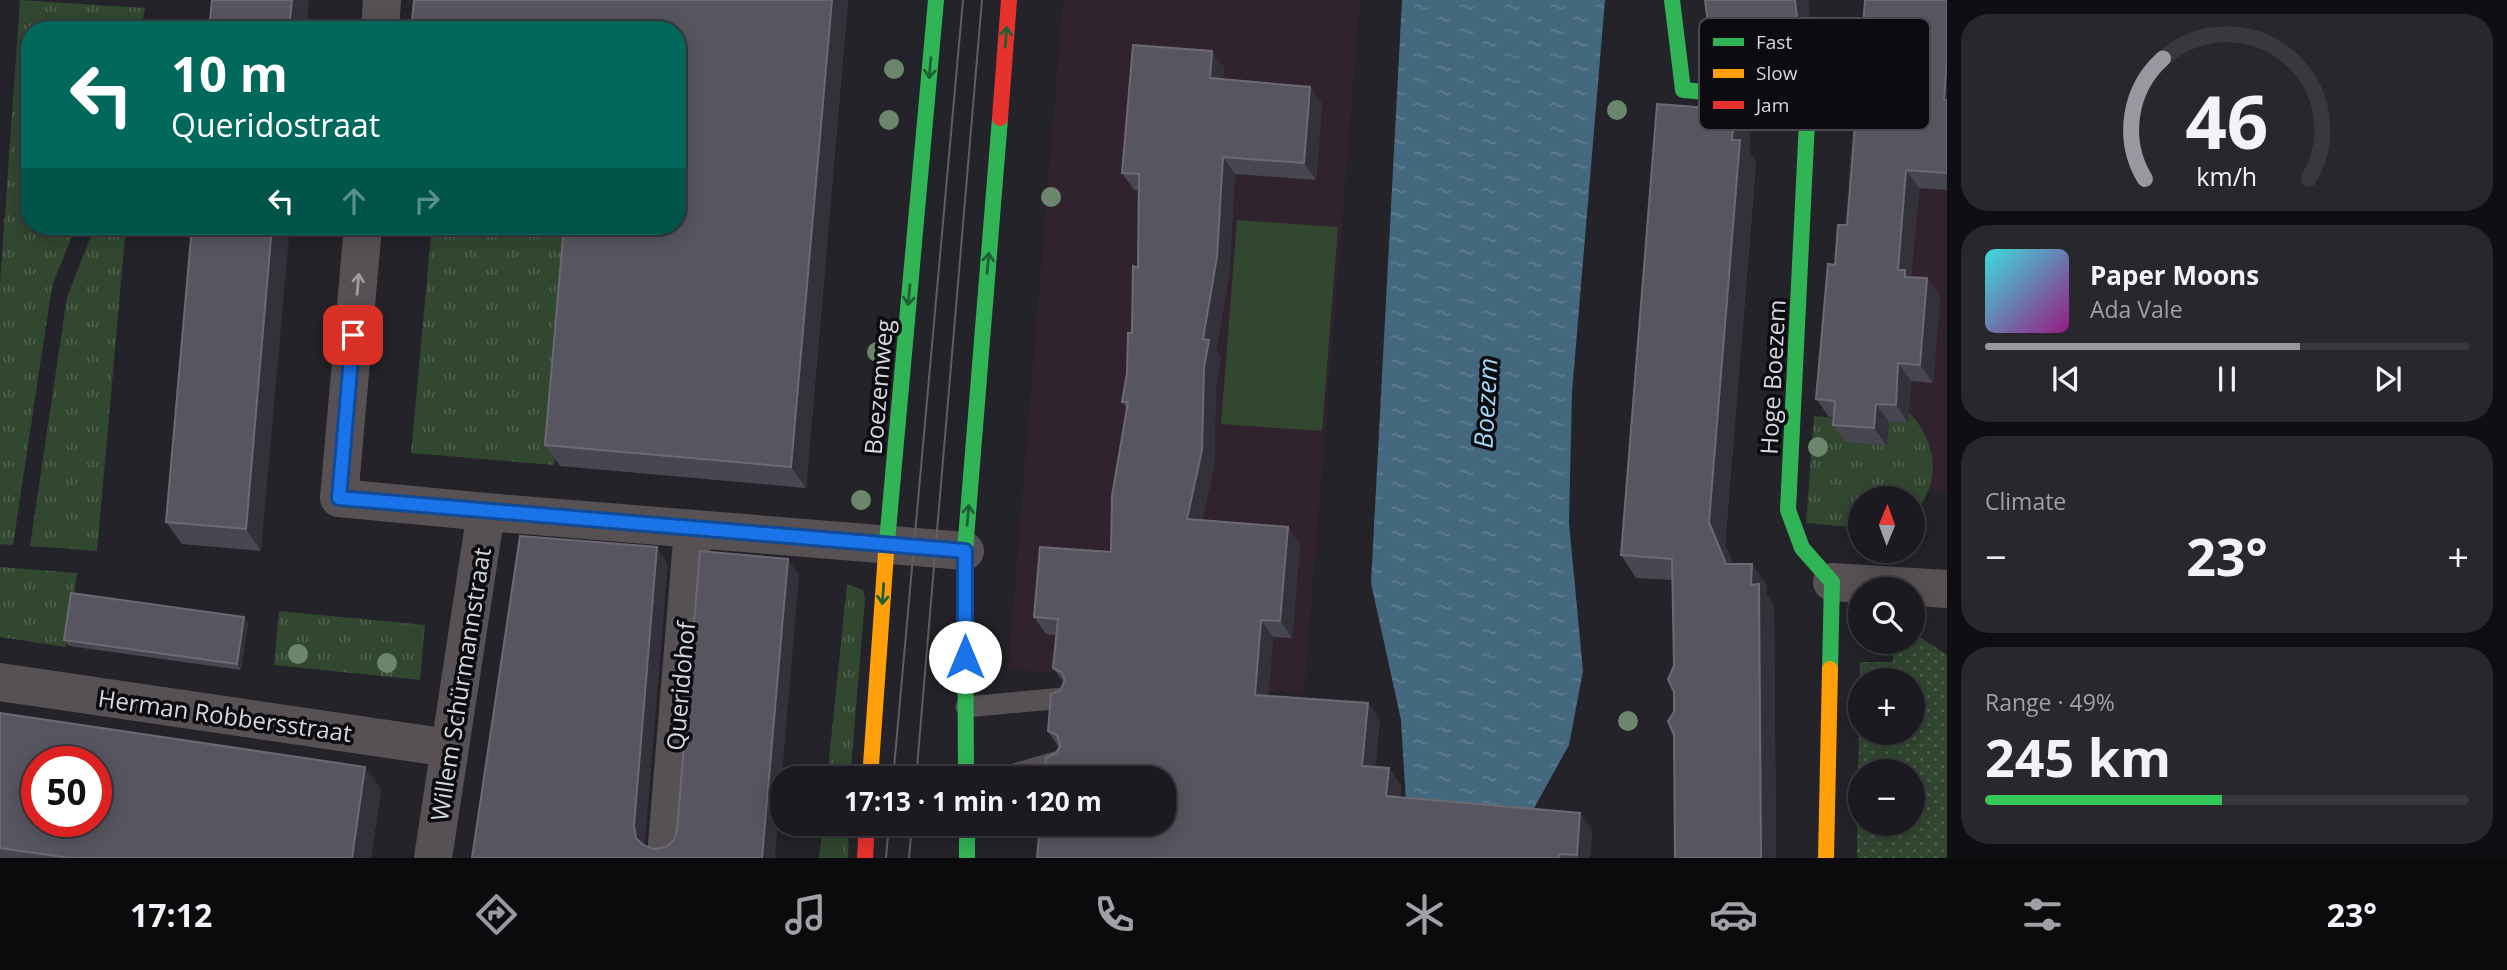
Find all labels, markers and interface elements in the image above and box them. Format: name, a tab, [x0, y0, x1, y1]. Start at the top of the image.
legend	[1699, 18, 1930, 130]
one-way arrow	[1000, 26, 1013, 48]
text: Fast	[1756, 29, 1792, 55]
text: 10 m	[171, 40, 288, 106]
icon: left	[56, 49, 147, 140]
one-way arrow	[923, 56, 936, 79]
text: Slow	[1756, 60, 1798, 86]
text: 46	[2185, 71, 2269, 170]
text: Jam	[1754, 92, 1789, 118]
text: Queridostraat	[171, 103, 380, 146]
text: km/h	[2197, 158, 2257, 192]
icon: left	[262, 182, 300, 220]
icon: ahead	[335, 182, 373, 220]
icon: right	[408, 182, 446, 220]
one-way arrow	[982, 253, 995, 275]
text: Paper Moons	[2090, 257, 2259, 293]
one-way arrow	[352, 273, 365, 296]
one-way arrow	[903, 283, 916, 305]
text: Ada Vale	[2090, 293, 2183, 325]
street label: Hoge Boezem	[1751, 299, 1793, 455]
pin	[323, 305, 383, 365]
icon: arrive	[334, 316, 372, 354]
street label: Boezemweg	[856, 318, 900, 456]
water label: Boezem	[1465, 357, 1505, 449]
icon: previous	[2047, 360, 2085, 398]
icon: pause	[2208, 360, 2246, 398]
icon: next	[2369, 360, 2407, 398]
text: Climate	[1985, 485, 2066, 517]
north arrow	[1848, 486, 1925, 564]
map controls	[1848, 486, 1925, 836]
one-way arrow	[962, 504, 975, 526]
text: 23°	[2186, 520, 2268, 591]
text: −	[1985, 530, 2007, 582]
text: +	[2447, 530, 2469, 582]
street label: Willem Schürmannstraat	[422, 545, 498, 823]
button: search	[1848, 577, 1925, 654]
one-way arrow	[877, 583, 890, 606]
street label: Queridohof	[658, 618, 702, 752]
position arrow	[928, 620, 1002, 694]
button: +	[1848, 668, 1925, 745]
street label: Herman Robbersstraat	[96, 681, 354, 749]
text: Range · 49%	[1985, 686, 2115, 718]
text: 245 km	[1985, 721, 2171, 792]
speed limit sign: 50	[21, 746, 112, 837]
button: −	[1848, 759, 1925, 836]
text: 17:13 · 1 min · 120 m	[844, 783, 1102, 819]
icon: directions	[472, 890, 521, 939]
icon: music	[781, 890, 830, 939]
icon: phone	[1090, 890, 1139, 939]
icon: climate	[1400, 890, 1449, 939]
icon: car	[1709, 890, 1758, 939]
icon: filters	[2018, 890, 2067, 939]
text: 17:12	[130, 893, 212, 936]
text: 23°	[2327, 893, 2377, 936]

